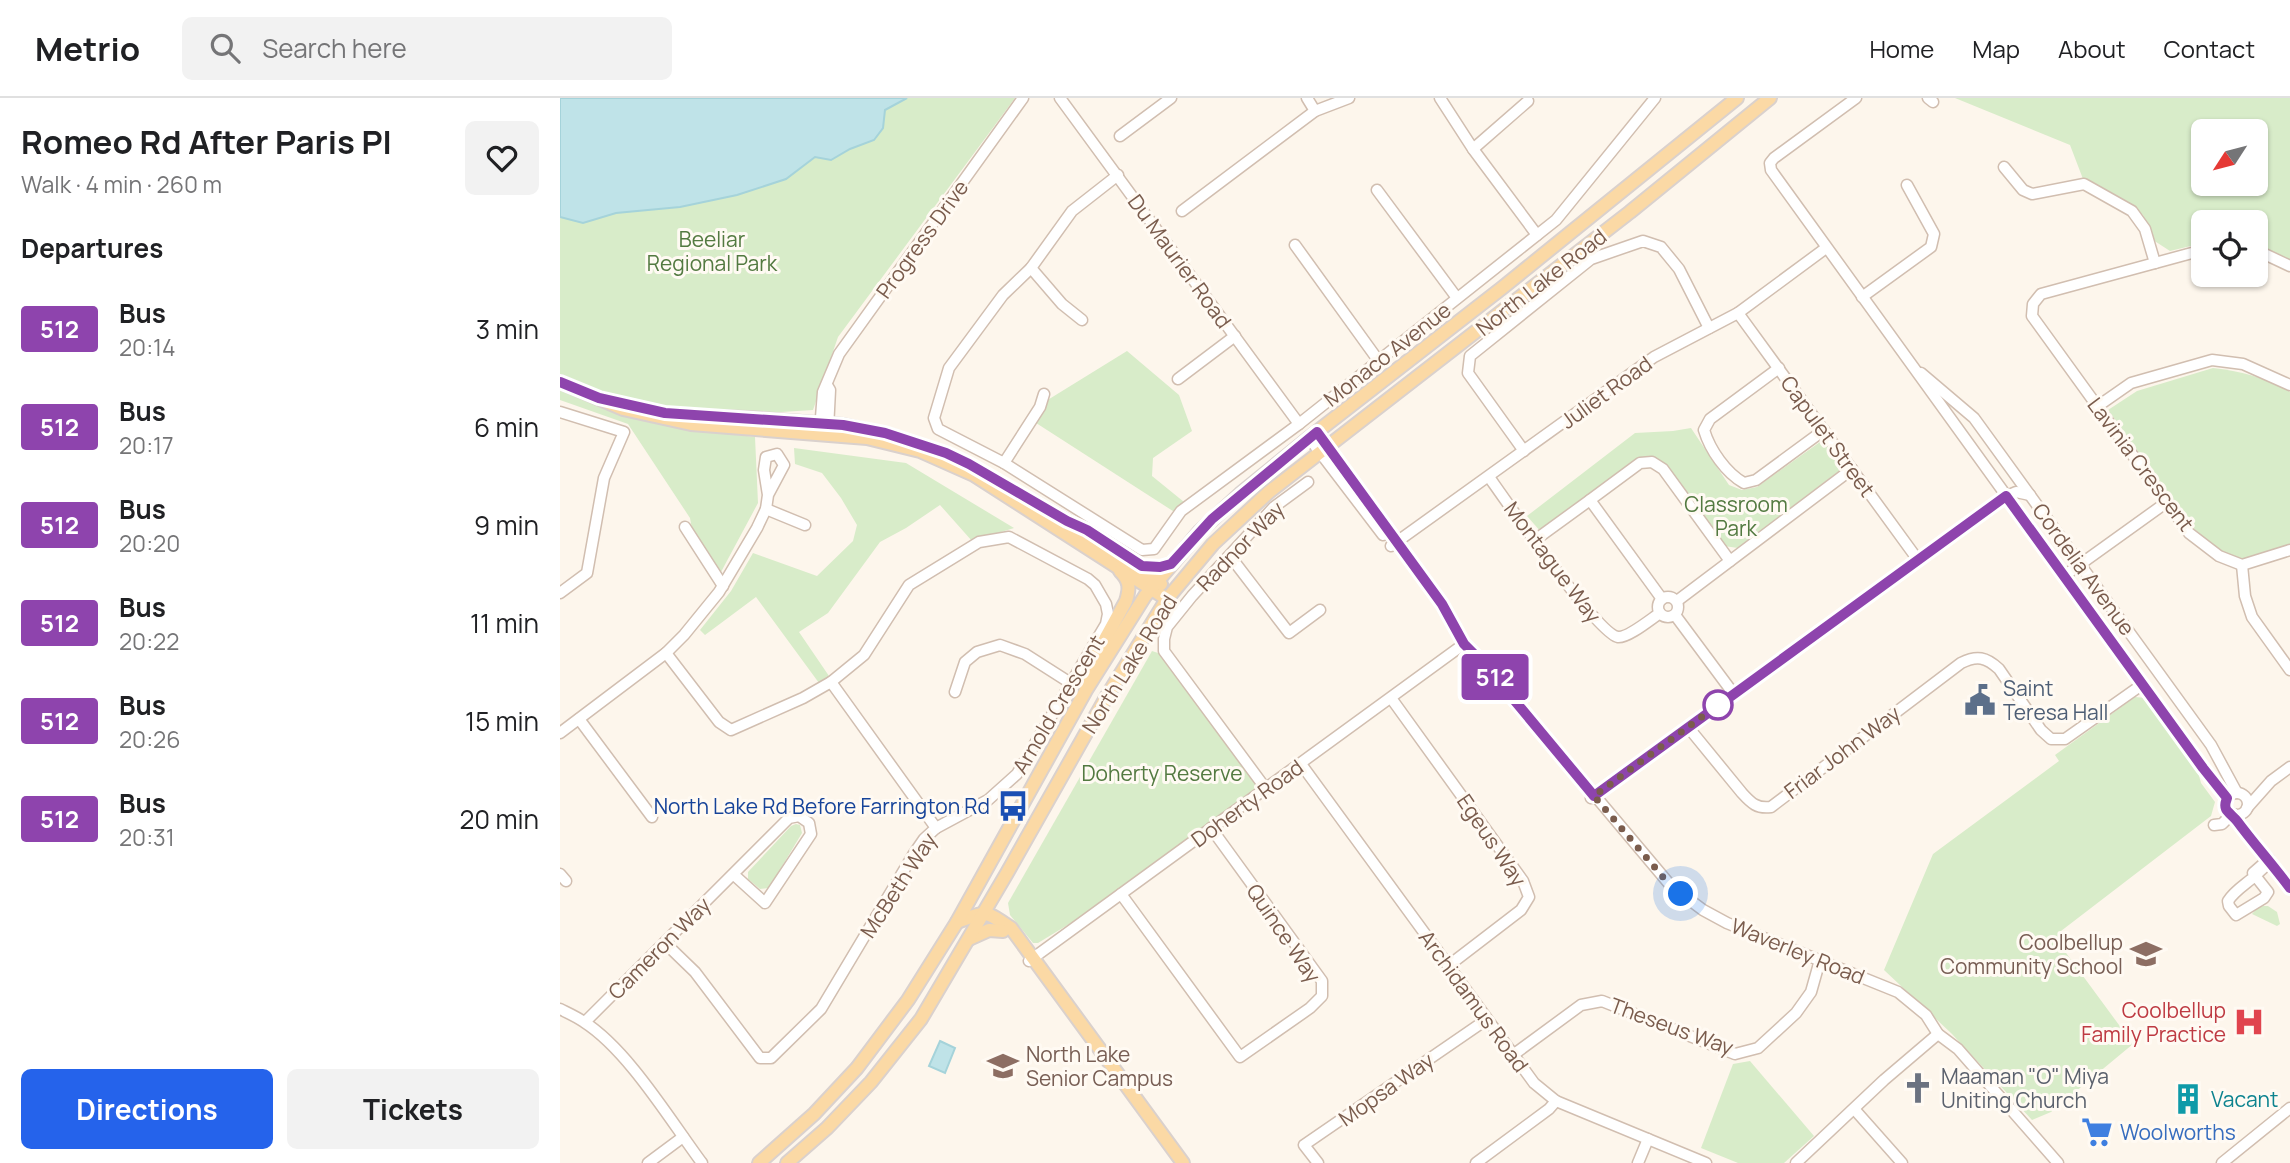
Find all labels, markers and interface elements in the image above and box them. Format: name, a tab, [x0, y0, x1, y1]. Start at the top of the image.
search box	[182, 17, 672, 80]
text: Metrio	[35, 26, 140, 71]
icon: search	[206, 29, 244, 67]
text: Search here	[262, 30, 407, 66]
text: Home	[1869, 32, 1934, 65]
text: Map	[1972, 32, 2020, 65]
text: About	[2058, 32, 2126, 65]
text: Contact	[2164, 32, 2255, 65]
text: Romeo Rd After Paris Pl	[21, 119, 392, 164]
north arrow	[2191, 119, 2268, 196]
map controls	[2191, 119, 2268, 287]
button: heart	[465, 121, 539, 195]
text: Walk · 4 min · 260 m	[21, 168, 222, 200]
street label: Progress Drive	[870, 174, 974, 304]
street label: Du Maurier Road	[1122, 189, 1238, 333]
button: locate	[2191, 210, 2268, 287]
street label: North Lake Road	[1470, 222, 1612, 342]
park label: Beeliar Regional Park	[647, 225, 778, 277]
text: Departures	[21, 230, 163, 266]
text: Bus	[119, 295, 166, 331]
street label: Monaco Avenue	[1318, 296, 1456, 412]
text: 3 min	[476, 311, 539, 347]
text: 512	[40, 312, 79, 345]
text: 20:14	[119, 331, 176, 363]
street label: Juliet Road	[1555, 349, 1657, 435]
street label: Capulet Street	[1775, 370, 1881, 502]
street label: Lavinia Crescent	[2081, 391, 2201, 537]
text: Bus	[119, 393, 166, 429]
text: 6 min	[474, 409, 539, 445]
text: 512	[40, 410, 79, 443]
text: 20:17	[119, 429, 174, 461]
park label: Classroom Park	[1684, 490, 1788, 542]
text: Bus	[119, 491, 166, 527]
street label: Radnor Way	[1190, 495, 1290, 597]
street label: Montague Way	[1498, 496, 1608, 628]
street label: Cordelia Avenue	[2027, 497, 2141, 641]
text: 9 min	[474, 507, 539, 543]
text: 512	[40, 508, 79, 541]
text: 20:20	[119, 527, 180, 559]
text: Bus	[119, 589, 166, 625]
street label: North Lake Road	[1075, 589, 1183, 739]
text: 11 min	[470, 605, 539, 641]
text: 512	[40, 606, 79, 639]
text: 20:22	[119, 625, 179, 657]
street label: Arnold Crescent	[1006, 629, 1110, 779]
line badge: 512	[1455, 654, 1535, 700]
text: 512	[1476, 660, 1514, 693]
place label: Saint Teresa Hall	[2003, 674, 2109, 726]
public building icon: Saint Teresa Hall	[1963, 683, 1997, 717]
text: Bus	[119, 687, 166, 723]
unlabelled marker	[1703, 690, 1733, 720]
street label: Friar John Way	[1778, 699, 1906, 805]
text: 15 min	[465, 703, 539, 739]
text: 512	[40, 704, 79, 737]
text: 20:26	[119, 723, 180, 755]
street label: Doherty Road	[1185, 753, 1309, 853]
park label: Doherty Reserve	[1081, 759, 1243, 787]
text: Bus	[119, 785, 166, 821]
bus stop icon: North Lake Rd Before Farrington Rd	[996, 789, 1030, 823]
street label: Egeus Way	[1451, 789, 1533, 891]
place label: North Lake Rd Before Farrington Rd	[654, 792, 990, 820]
text: 20 min	[460, 801, 539, 837]
text: 512	[40, 802, 79, 835]
text: 20:31	[119, 821, 175, 853]
street label: McBeth Way	[853, 827, 943, 943]
your location	[1663, 876, 1698, 911]
street label: Quince Way	[1241, 878, 1327, 988]
street label: Cameron Way	[602, 891, 716, 1005]
street label: Waverley Road	[1727, 911, 1869, 991]
street label: Archidamus Road	[1413, 924, 1535, 1078]
place label: Coolbellup Community School	[1940, 928, 2123, 980]
school or university icon: Coolbellup Community School	[2129, 937, 2163, 971]
street label: Theseus Way	[1607, 991, 1737, 1061]
place label: Coolbellup Family Practice	[2081, 996, 2226, 1048]
hospital icon: Coolbellup Family Practice	[2232, 1005, 2266, 1039]
place label: North Lake Senior Campus	[1026, 1040, 1173, 1092]
street label: Mopsa Way	[1333, 1046, 1439, 1132]
school or university icon: North Lake Senior Campus	[986, 1049, 1020, 1083]
place label: Maaman "O" Miya Uniting Church	[1941, 1062, 2109, 1114]
button: Directions	[21, 1069, 273, 1149]
button: Tickets	[287, 1069, 539, 1149]
church icon: Maaman "O" Miya Uniting Church	[1901, 1071, 1935, 1105]
building icon: Vacant	[2171, 1082, 2205, 1116]
place label: Vacant	[2211, 1085, 2279, 1113]
supermarket icon: Woolworths	[2080, 1115, 2114, 1149]
place label: Woolworths	[2120, 1118, 2236, 1146]

